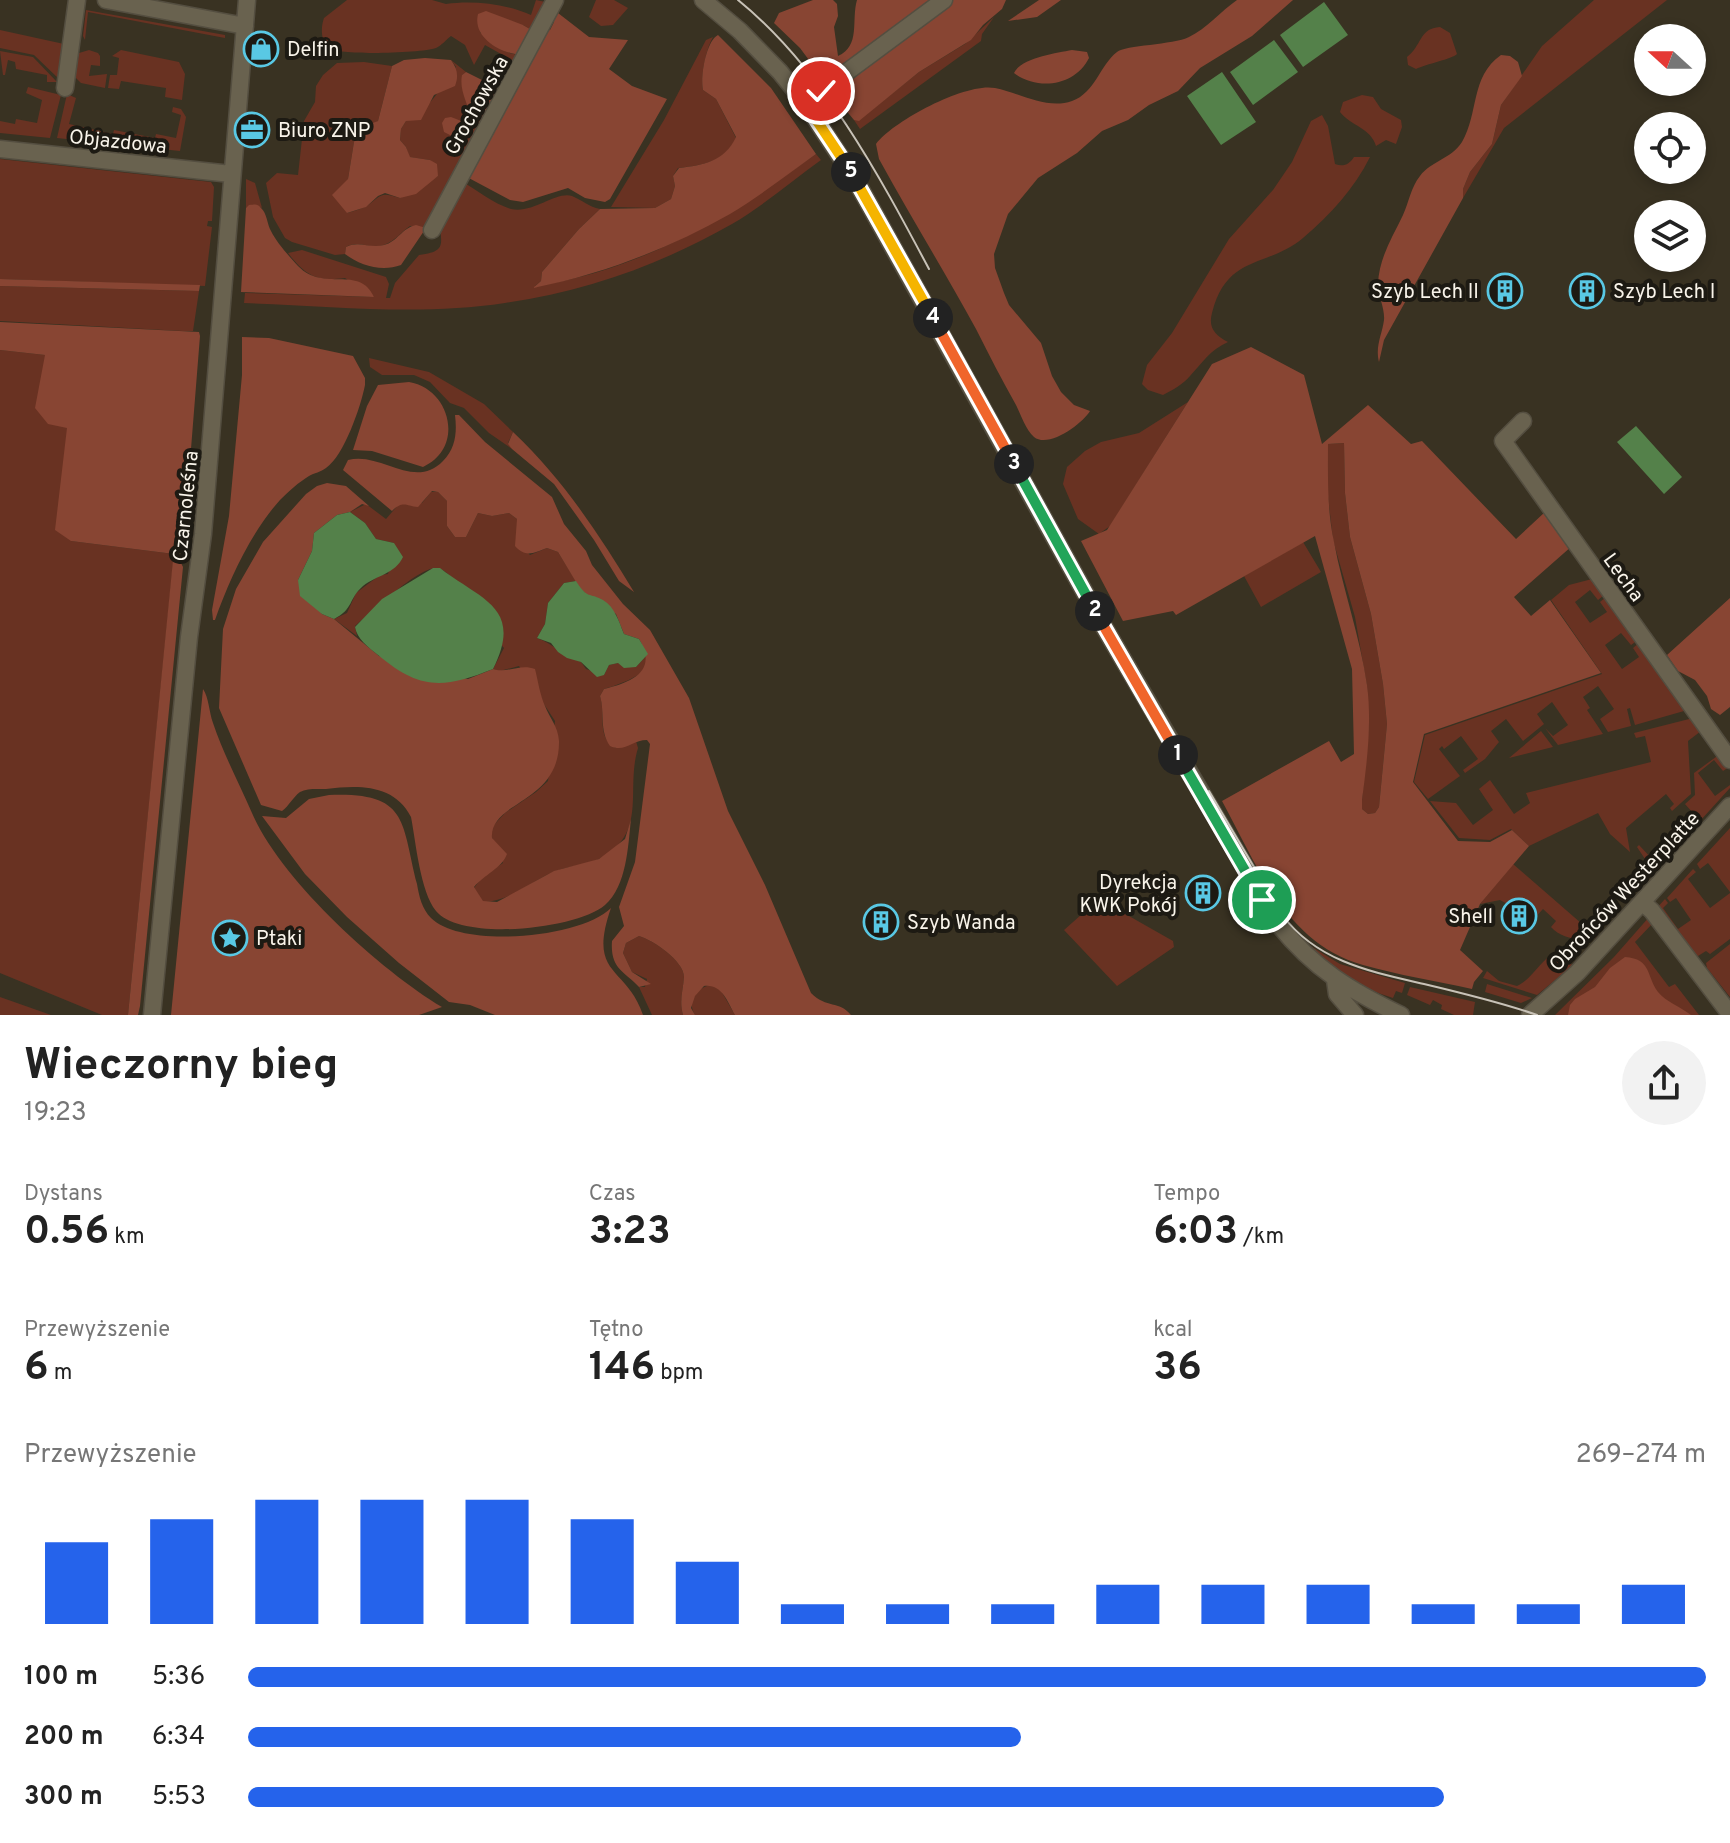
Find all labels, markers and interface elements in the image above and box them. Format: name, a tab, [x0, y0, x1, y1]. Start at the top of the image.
north arrow	[1634, 24, 1706, 96]
map controls	[1634, 24, 1706, 272]
shop icon: Delfin	[242, 30, 280, 68]
place label: Delfin	[287, 38, 339, 64]
street label: Grochowska	[440, 52, 516, 160]
pin	[787, 57, 855, 125]
icon: check	[799, 69, 843, 113]
office icon: Biuro ZNP	[233, 111, 271, 149]
button: locate	[1634, 112, 1706, 184]
place label: Biuro ZNP	[278, 119, 370, 145]
street label: Objazdowa	[68, 125, 168, 161]
pin: 5	[831, 152, 871, 192]
text: 5	[844, 158, 858, 185]
button: layers	[1634, 200, 1706, 272]
building icon: Szyb Lech II	[1486, 272, 1524, 310]
building icon: Szyb Lech I	[1568, 272, 1606, 310]
place label: Szyb Lech II	[1371, 280, 1479, 306]
place label: Szyb Lech I	[1613, 280, 1715, 306]
pin: 4	[913, 298, 953, 338]
text: 4	[926, 304, 940, 331]
pin: 3	[994, 444, 1034, 484]
street label: Czarnoleśna	[168, 449, 206, 563]
text: 3	[1007, 450, 1021, 477]
street label: Lecha	[1596, 549, 1649, 608]
pin: 2	[1075, 591, 1115, 631]
text: 2	[1088, 597, 1102, 624]
pin: 1	[1158, 735, 1198, 775]
text: 1	[1174, 741, 1182, 768]
street label: Obrońców Westerplatte	[1544, 807, 1707, 978]
pin	[1228, 866, 1296, 934]
place label: Dyrekcja KWK Pokój	[1079, 871, 1177, 920]
building icon: Dyrekcja KWK Pokój	[1184, 874, 1222, 912]
icon: arrive	[1240, 878, 1284, 922]
building icon: Shell	[1500, 897, 1538, 935]
building icon: Szyb Wanda	[862, 903, 900, 941]
place label: Shell	[1448, 905, 1493, 931]
place label: Szyb Wanda	[907, 911, 1015, 937]
place icon: Ptaki	[211, 919, 249, 957]
place label: Ptaki	[256, 927, 302, 953]
text: Wieczorny bieg	[24, 1039, 339, 1095]
button: share	[1622, 1041, 1706, 1125]
text: 19:23	[24, 1097, 87, 1130]
text: Dystans	[24, 1181, 103, 1208]
text: Czas	[589, 1181, 636, 1208]
text: Tempo	[1153, 1181, 1220, 1208]
text: 0.56	[24, 1208, 109, 1258]
text: 3:23	[589, 1208, 671, 1258]
text: 6:03	[1153, 1208, 1238, 1258]
text: km	[109, 1224, 145, 1251]
text: /km	[1238, 1224, 1284, 1251]
text: Przewyższenie	[24, 1317, 170, 1344]
text: Tętno	[589, 1317, 644, 1344]
text: kcal	[1153, 1317, 1192, 1344]
text: 6	[24, 1344, 49, 1394]
text: 146	[589, 1344, 655, 1394]
text: 36	[1153, 1344, 1202, 1394]
text: m	[49, 1360, 72, 1387]
text: bpm	[655, 1360, 703, 1387]
text: Przewyższenie	[24, 1439, 197, 1472]
text: 269–274 m	[1576, 1439, 1706, 1472]
text: 100 m	[24, 1661, 98, 1694]
text: 5:36	[152, 1661, 205, 1694]
text: 200 m	[24, 1721, 103, 1754]
text: 6:34	[152, 1721, 205, 1754]
text: 300 m	[24, 1781, 103, 1814]
text: 5:53	[152, 1781, 206, 1814]

